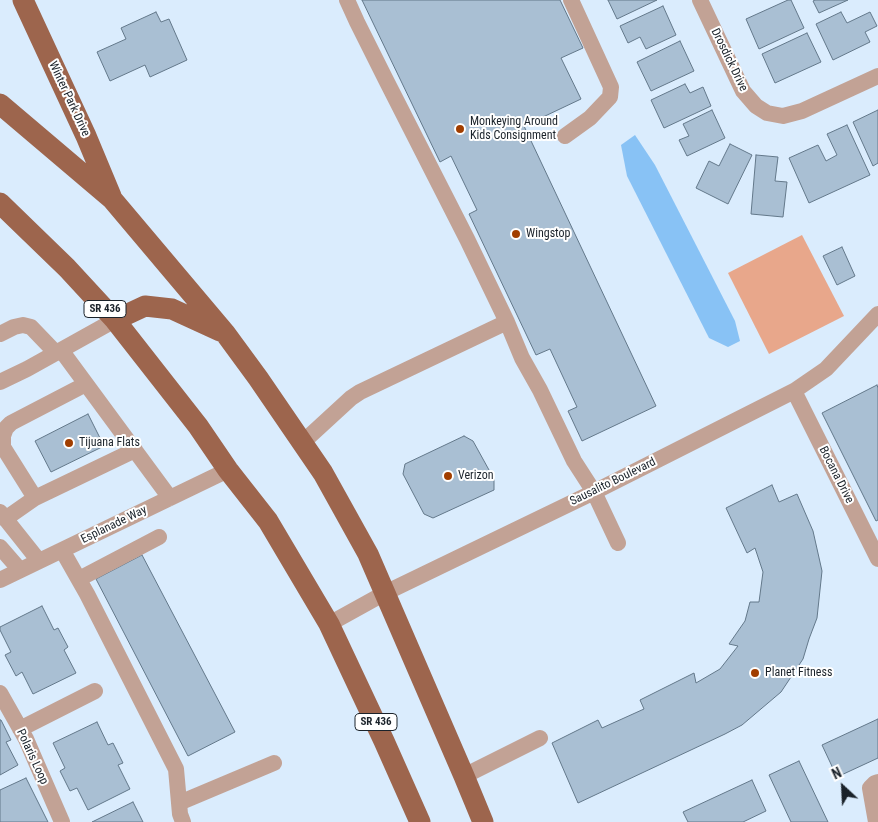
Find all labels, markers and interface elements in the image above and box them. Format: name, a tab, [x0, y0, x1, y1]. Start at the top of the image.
street label: Drosdick Drive	[708, 26, 750, 94]
street label: Winter Park Drive	[45, 59, 93, 139]
place label: Monkeying Around Kids Consignment	[470, 115, 558, 143]
marker: Monkeying Around Kids Consignment	[454, 123, 466, 135]
place label: Wingstop	[526, 227, 570, 241]
marker: Wingstop	[510, 228, 522, 240]
road number: SR 436	[84, 300, 126, 318]
place label: Tijuana Flats	[79, 436, 140, 450]
marker: Tijuana Flats	[63, 437, 75, 449]
street label: Bocana Drive	[815, 444, 857, 506]
street label: Sausalito Boulevard	[568, 455, 658, 509]
place label: Verizon	[458, 469, 494, 483]
marker: Verizon	[442, 470, 454, 482]
street label: Esplanade Way	[79, 503, 149, 547]
place label: Planet Fitness	[765, 666, 832, 680]
marker: Planet Fitness	[749, 667, 761, 679]
road number: SR 436	[355, 714, 397, 730]
street label: Polaris Loop	[13, 727, 51, 787]
north arrow	[818, 762, 868, 812]
text: N	[829, 764, 844, 782]

